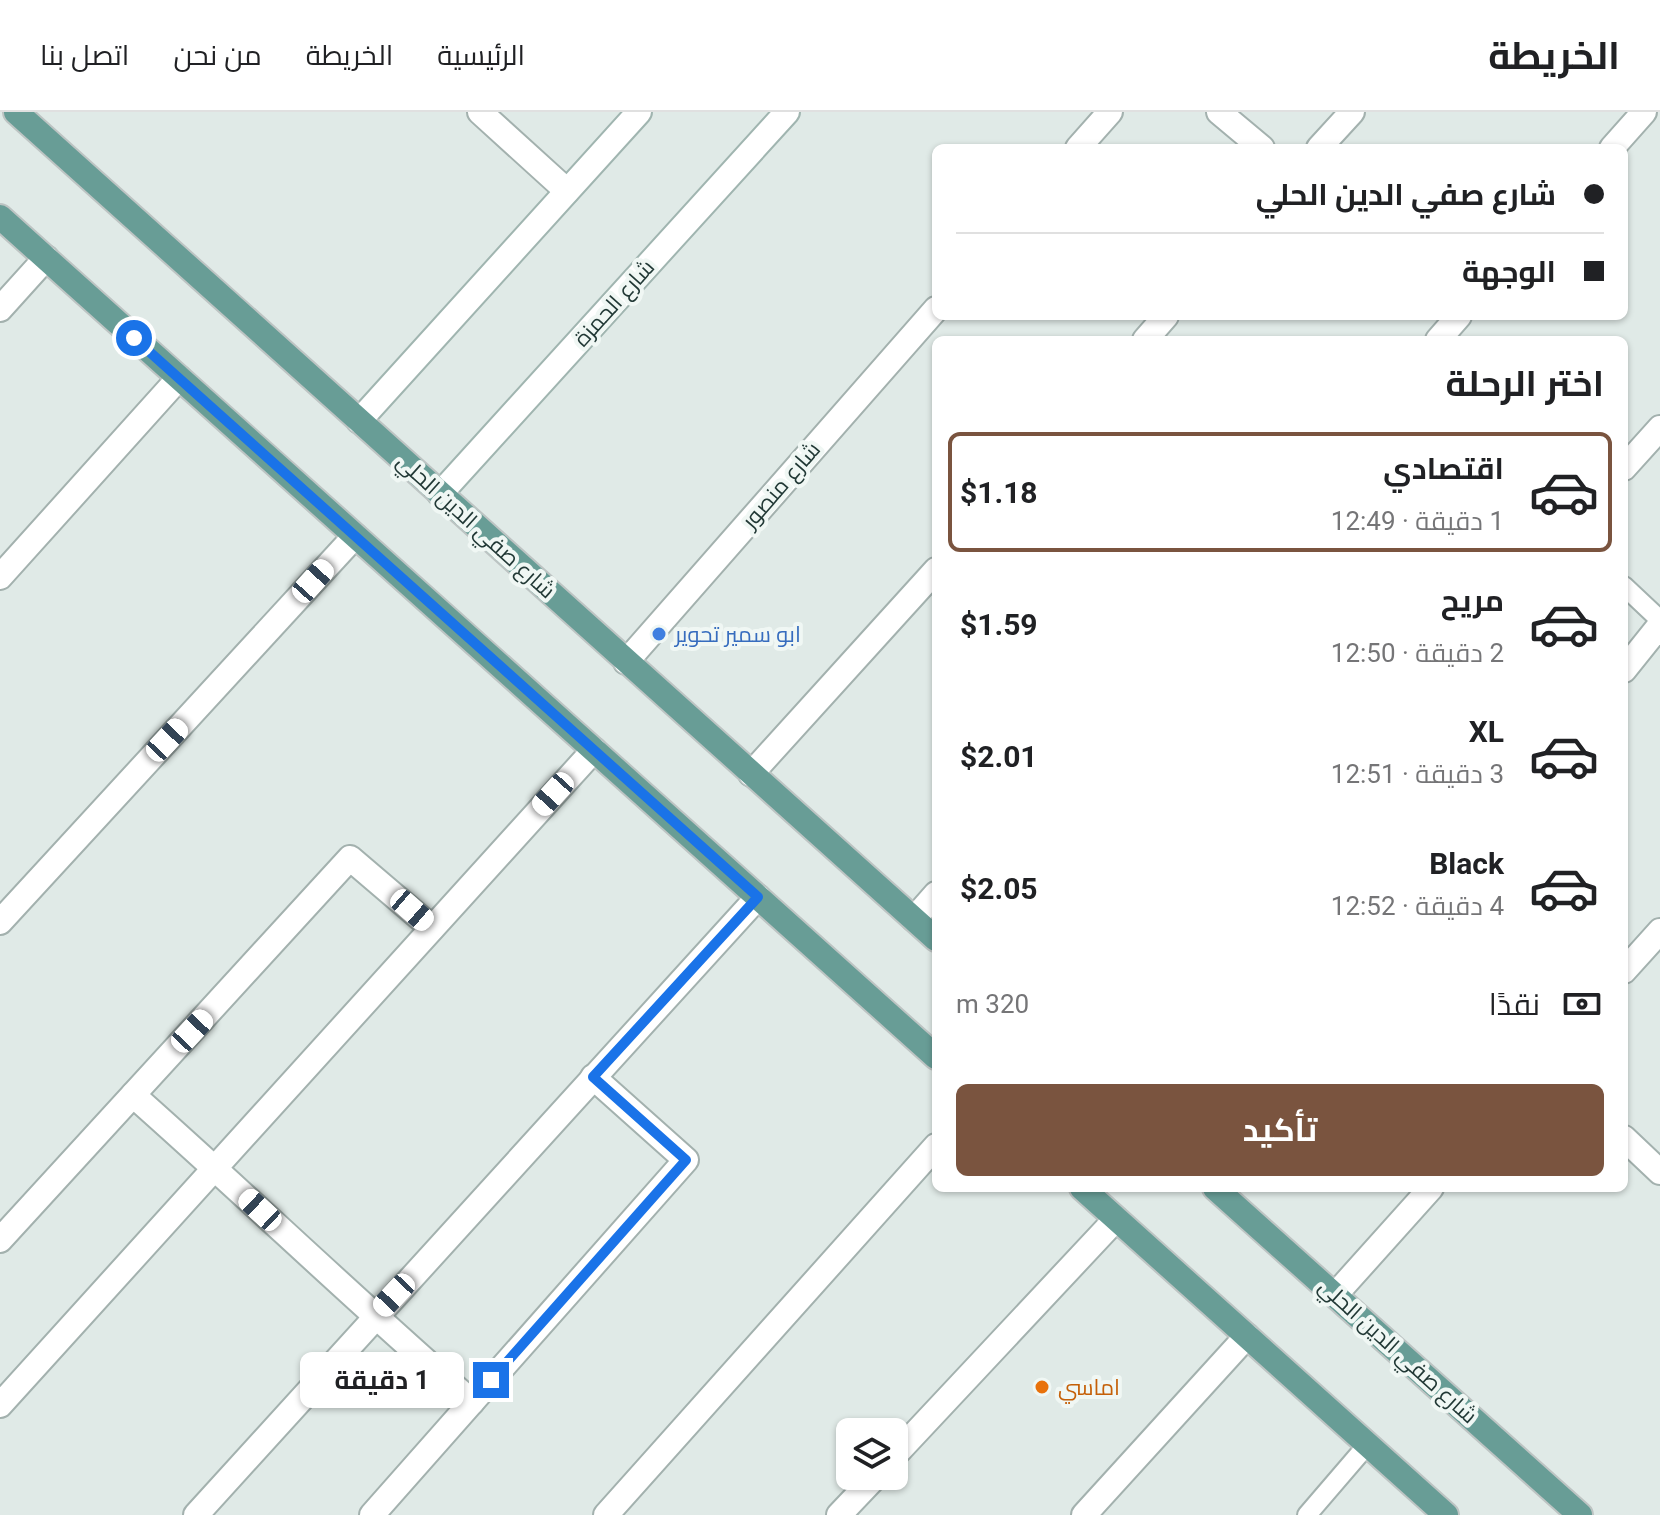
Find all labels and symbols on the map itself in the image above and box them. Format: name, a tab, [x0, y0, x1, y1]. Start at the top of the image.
street label: شارع الحمزة	[569, 255, 661, 353]
route start	[116, 320, 152, 356]
street label: شارع منصور	[736, 437, 827, 536]
street label: شارع صفي الدين الحلي	[389, 448, 560, 606]
car	[288, 555, 338, 607]
place label: ابو سمير تحوير	[673, 622, 801, 647]
marker: ابو سمير تحوير	[650, 625, 668, 643]
car	[142, 714, 192, 766]
car	[528, 768, 578, 820]
car	[386, 885, 438, 935]
car	[167, 1005, 217, 1057]
car	[234, 1185, 286, 1235]
car	[369, 1269, 419, 1321]
street label: شارع صفي الدين الحلي	[1311, 1273, 1482, 1431]
callout: 1 دقيقة	[299, 1352, 463, 1408]
route end	[473, 1362, 509, 1398]
place label: اماسي	[1058, 1375, 1120, 1404]
marker: اماسي	[1033, 1378, 1051, 1396]

